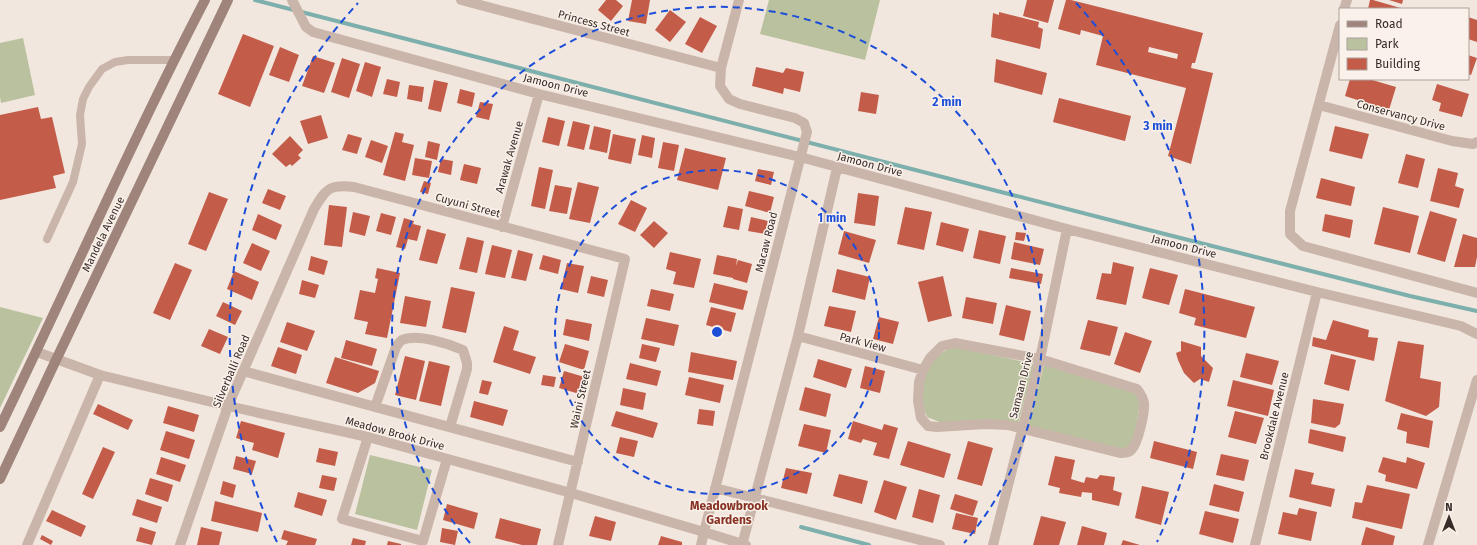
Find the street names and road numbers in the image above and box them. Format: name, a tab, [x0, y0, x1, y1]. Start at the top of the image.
street label: Princess Street	[556, 8, 631, 39]
street label: Jamoon Drive	[522, 71, 590, 100]
street label: Conservancy Drive	[1355, 97, 1447, 134]
street label: Arawak Avenue	[493, 119, 526, 195]
street label: Jamoon Drive	[836, 150, 904, 179]
street label: Cuyuni Street	[434, 191, 502, 220]
street label: Mandela Avenue	[80, 194, 127, 274]
street label: Macaw Road	[753, 211, 780, 274]
street label: Jamoon Drive	[1150, 232, 1218, 261]
street label: Park View	[838, 330, 888, 355]
street label: Silverballi Road	[210, 333, 253, 410]
street label: Samaan Drive	[1007, 350, 1036, 420]
street label: Waini Street	[567, 368, 594, 430]
street label: Brookdale Avenue	[1257, 371, 1292, 461]
street label: Meadow Brook Drive	[344, 414, 446, 453]

